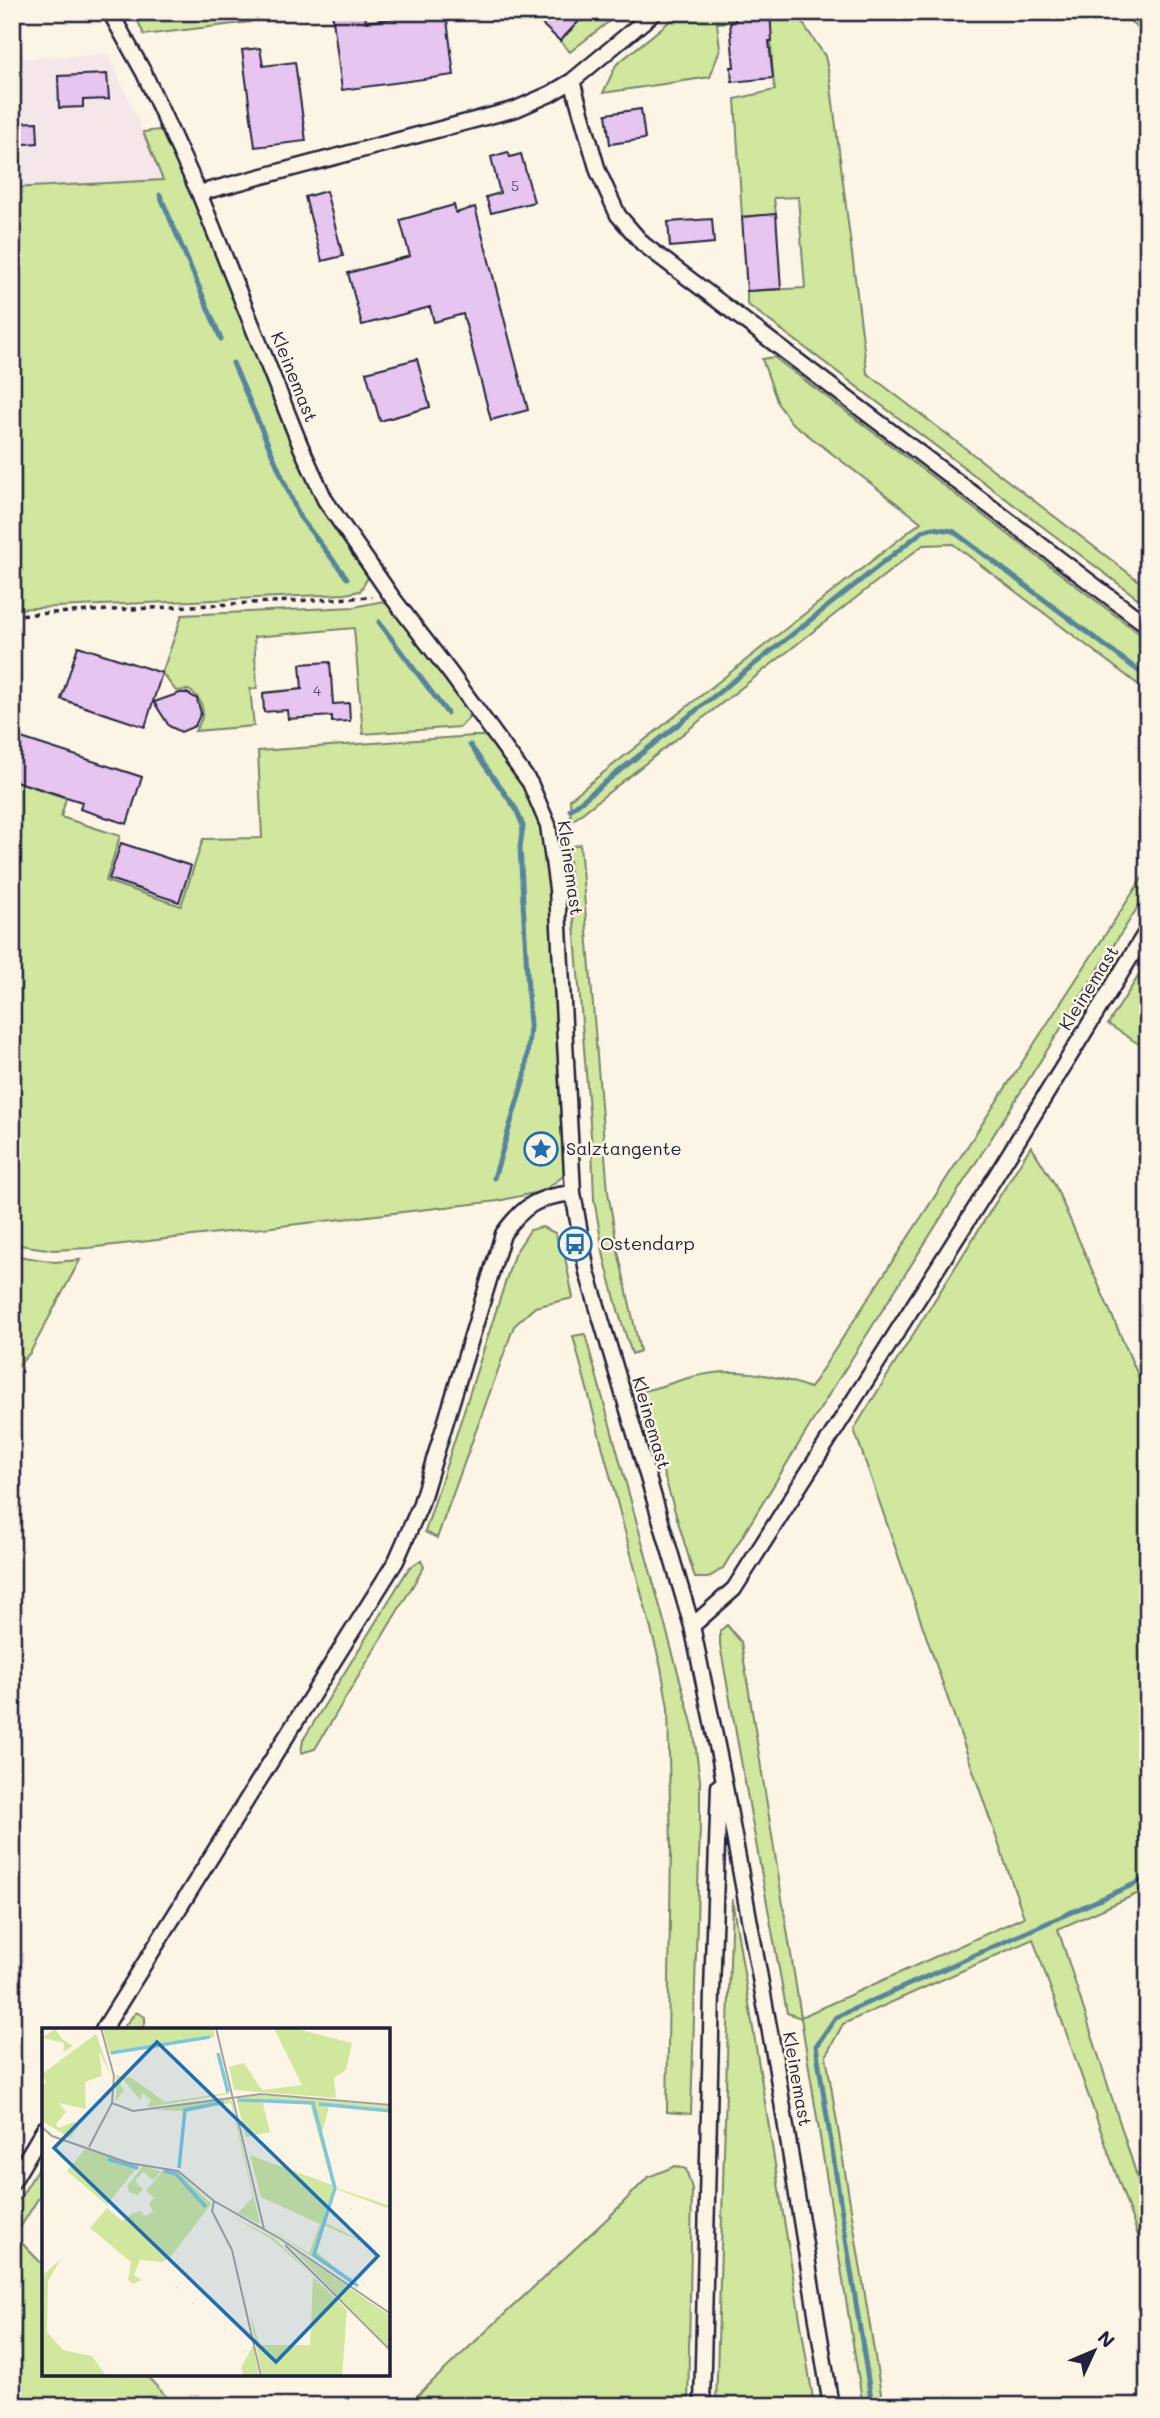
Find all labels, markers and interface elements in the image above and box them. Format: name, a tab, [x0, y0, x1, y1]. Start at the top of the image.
house number: 5	[511, 176, 519, 195]
street label: Kleinemast	[266, 328, 324, 425]
house number: 4	[313, 681, 322, 700]
street label: Kleinemast	[552, 819, 590, 917]
street label: Kleinemast	[1053, 941, 1124, 1034]
place icon: Salztangente	[522, 1130, 560, 1168]
place label: Salztangente	[566, 1136, 682, 1160]
bus stop icon: Ostendarp	[556, 1225, 594, 1263]
place label: Ostendarp	[600, 1231, 695, 1255]
street label: Kleinemast	[627, 1374, 677, 1472]
inset map	[42, 2028, 390, 2376]
street label: Kleinemast	[778, 2030, 818, 2128]
north arrow	[1058, 2316, 1128, 2386]
text: N	[1093, 2325, 1121, 2353]

